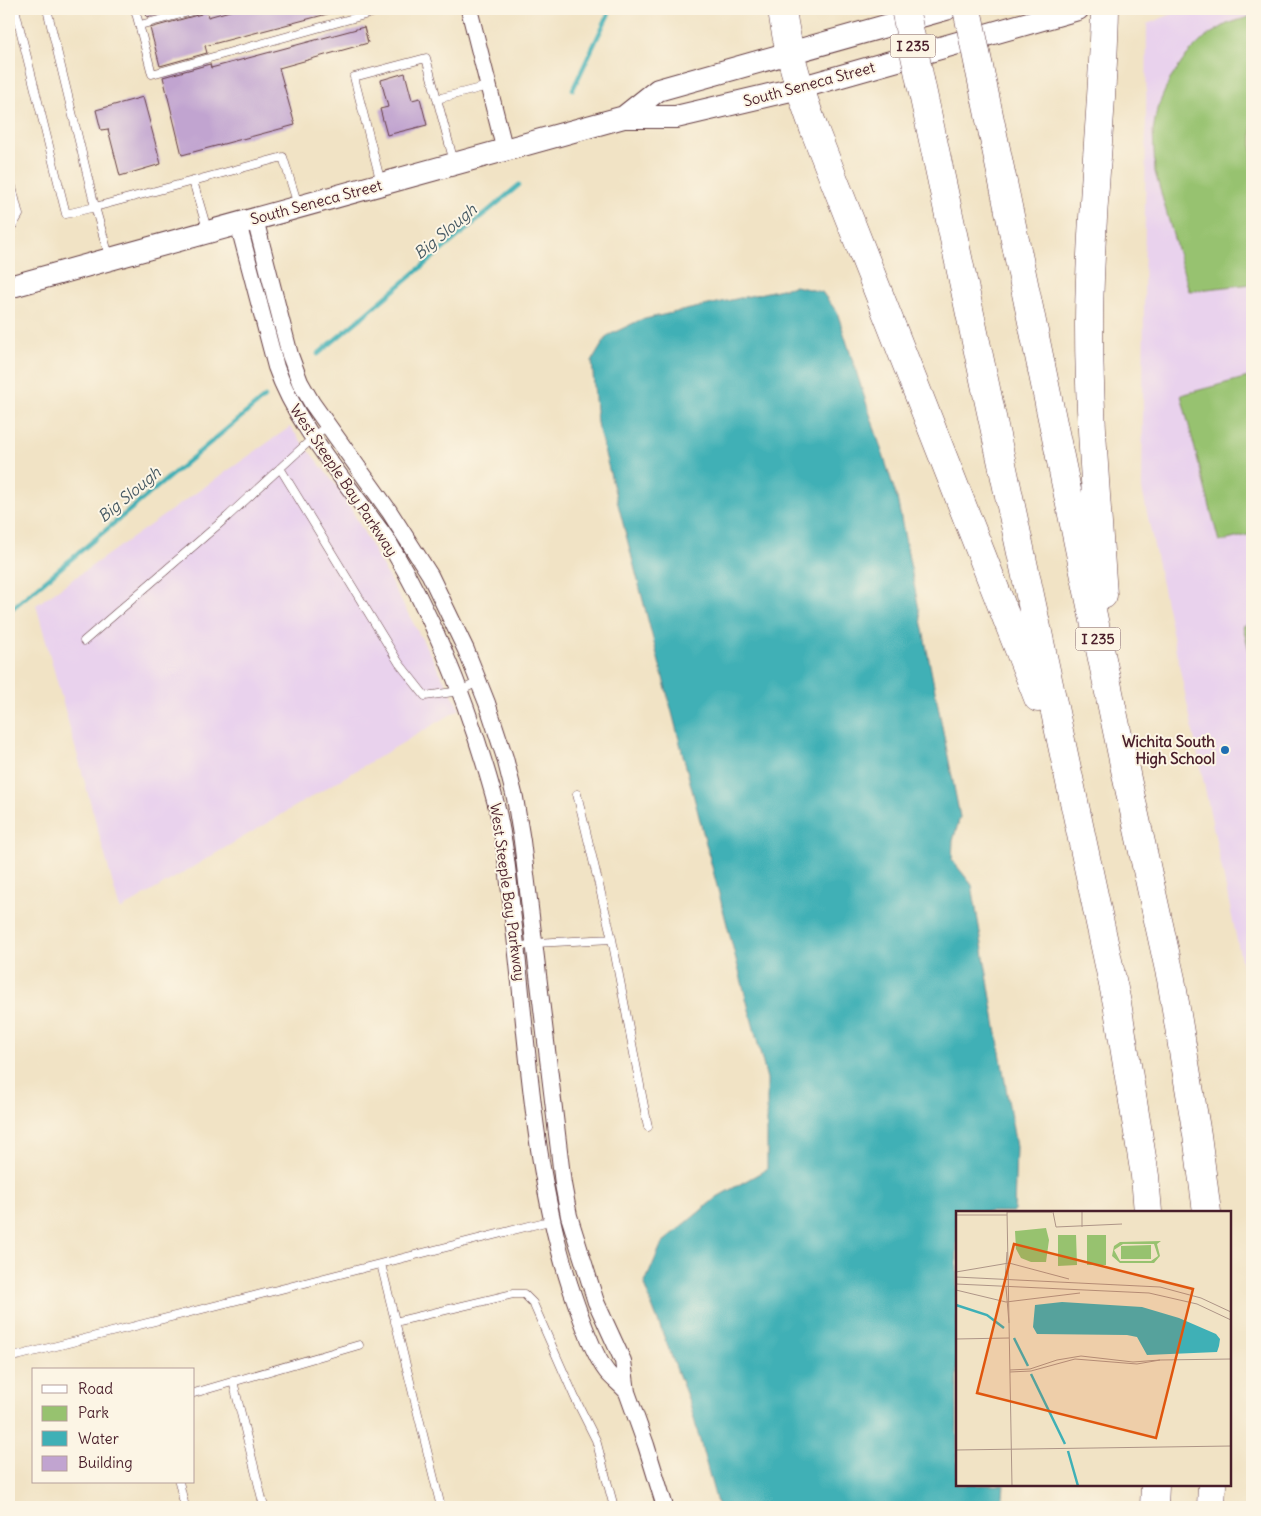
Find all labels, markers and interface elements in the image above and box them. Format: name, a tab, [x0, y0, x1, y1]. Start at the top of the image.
road number: I 235	[890, 34, 936, 58]
street label: South Seneca Street	[741, 57, 877, 111]
street label: South Seneca Street	[248, 175, 384, 229]
water label: Big Slough	[410, 199, 481, 263]
street label: West Steeple Bay Parkway	[286, 400, 402, 560]
water label: Big Slough	[94, 462, 165, 526]
road number: I 235	[1076, 628, 1120, 650]
place label: Wichita South High School	[1122, 732, 1215, 769]
marker: Wichita South High School	[1219, 744, 1231, 756]
street label: West Steeple Bay Parkway	[486, 802, 530, 982]
inset map	[956, 1211, 1231, 1486]
legend	[32, 1368, 195, 1484]
text: Road	[78, 1379, 113, 1398]
text: Park	[78, 1403, 109, 1422]
text: Water	[78, 1429, 119, 1448]
text: Building	[78, 1453, 133, 1472]

